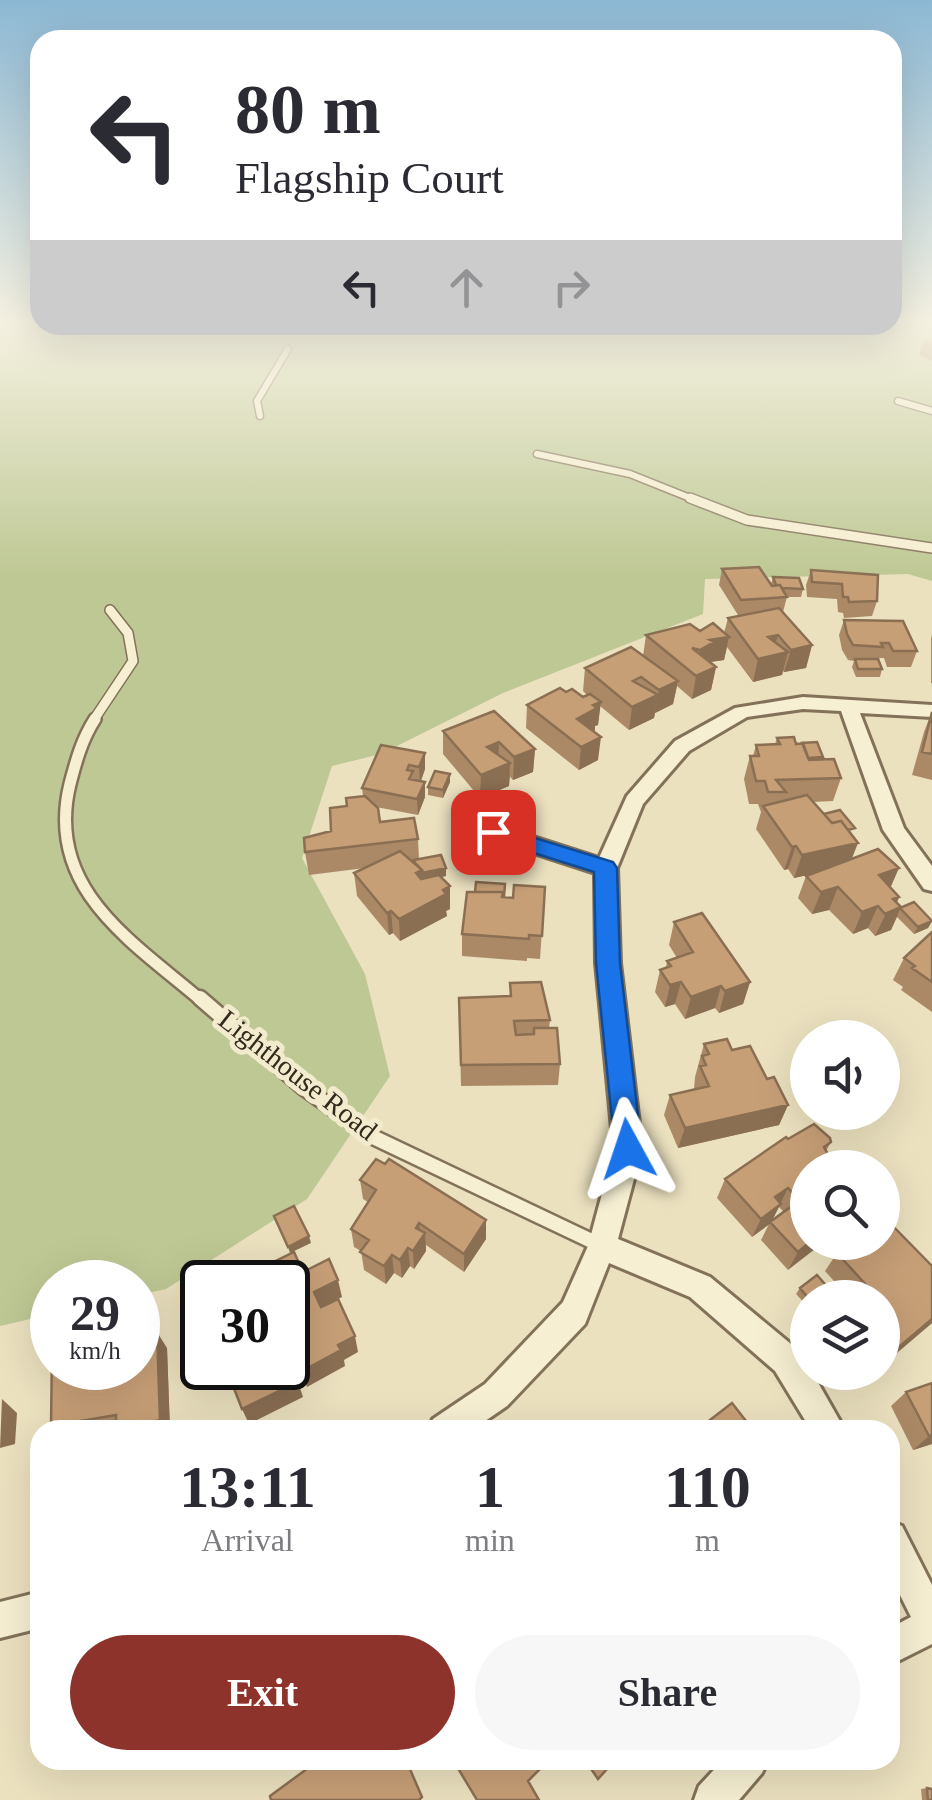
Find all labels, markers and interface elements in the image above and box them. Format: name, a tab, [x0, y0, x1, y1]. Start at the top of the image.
icon: left	[70, 70, 200, 200]
text: 80 m	[235, 71, 381, 148]
text: Flagship Court	[235, 153, 504, 203]
icon: left	[334, 260, 389, 315]
icon: ahead	[439, 260, 494, 315]
icon: right	[544, 260, 599, 315]
pin	[451, 790, 536, 875]
icon: arrive	[466, 805, 521, 860]
street label: Lighthouse Road	[213, 1004, 383, 1146]
map controls	[790, 1020, 900, 1390]
button: sound	[790, 1020, 900, 1130]
position arrow	[576, 1097, 680, 1201]
button: search	[790, 1150, 900, 1260]
speed limit sign: 30	[180, 1260, 310, 1390]
button: layers	[790, 1280, 900, 1390]
text: 29	[70, 1285, 120, 1341]
text: km/h	[69, 1337, 121, 1364]
text: 13:11	[179, 1454, 316, 1520]
text: 1	[475, 1454, 505, 1520]
text: 110	[664, 1454, 751, 1520]
text: Arrival	[201, 1522, 294, 1558]
text: min	[465, 1522, 515, 1558]
text: m	[695, 1522, 720, 1558]
button: Exit	[70, 1635, 455, 1750]
button: Share	[475, 1635, 860, 1750]

